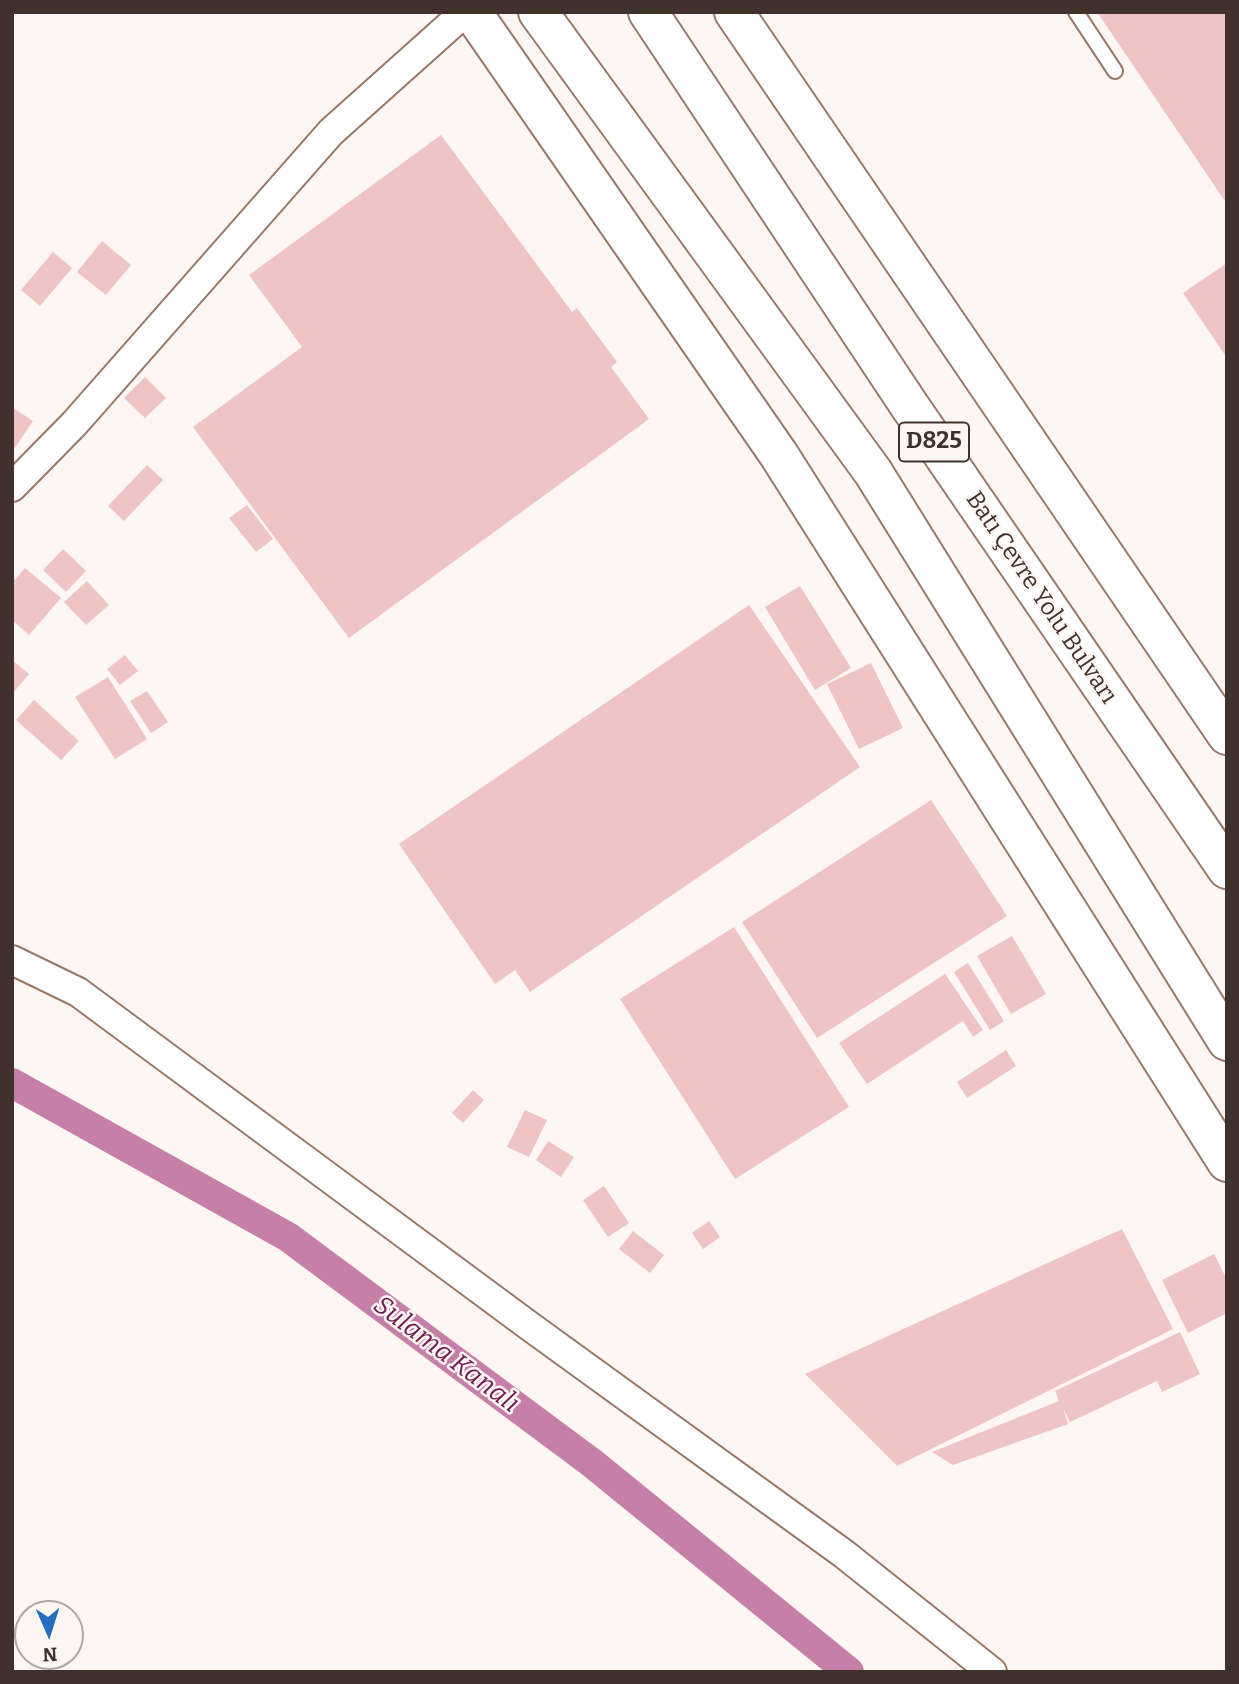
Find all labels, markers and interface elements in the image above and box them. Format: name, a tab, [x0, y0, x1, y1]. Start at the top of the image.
road number: D825	[899, 422, 969, 462]
street label: Batı Çevre Yolu Bulvarı	[959, 486, 1123, 710]
water label: Sulama Kanalı	[367, 1290, 525, 1420]
north arrow	[14, 1600, 84, 1670]
text: N	[42, 1643, 58, 1666]

